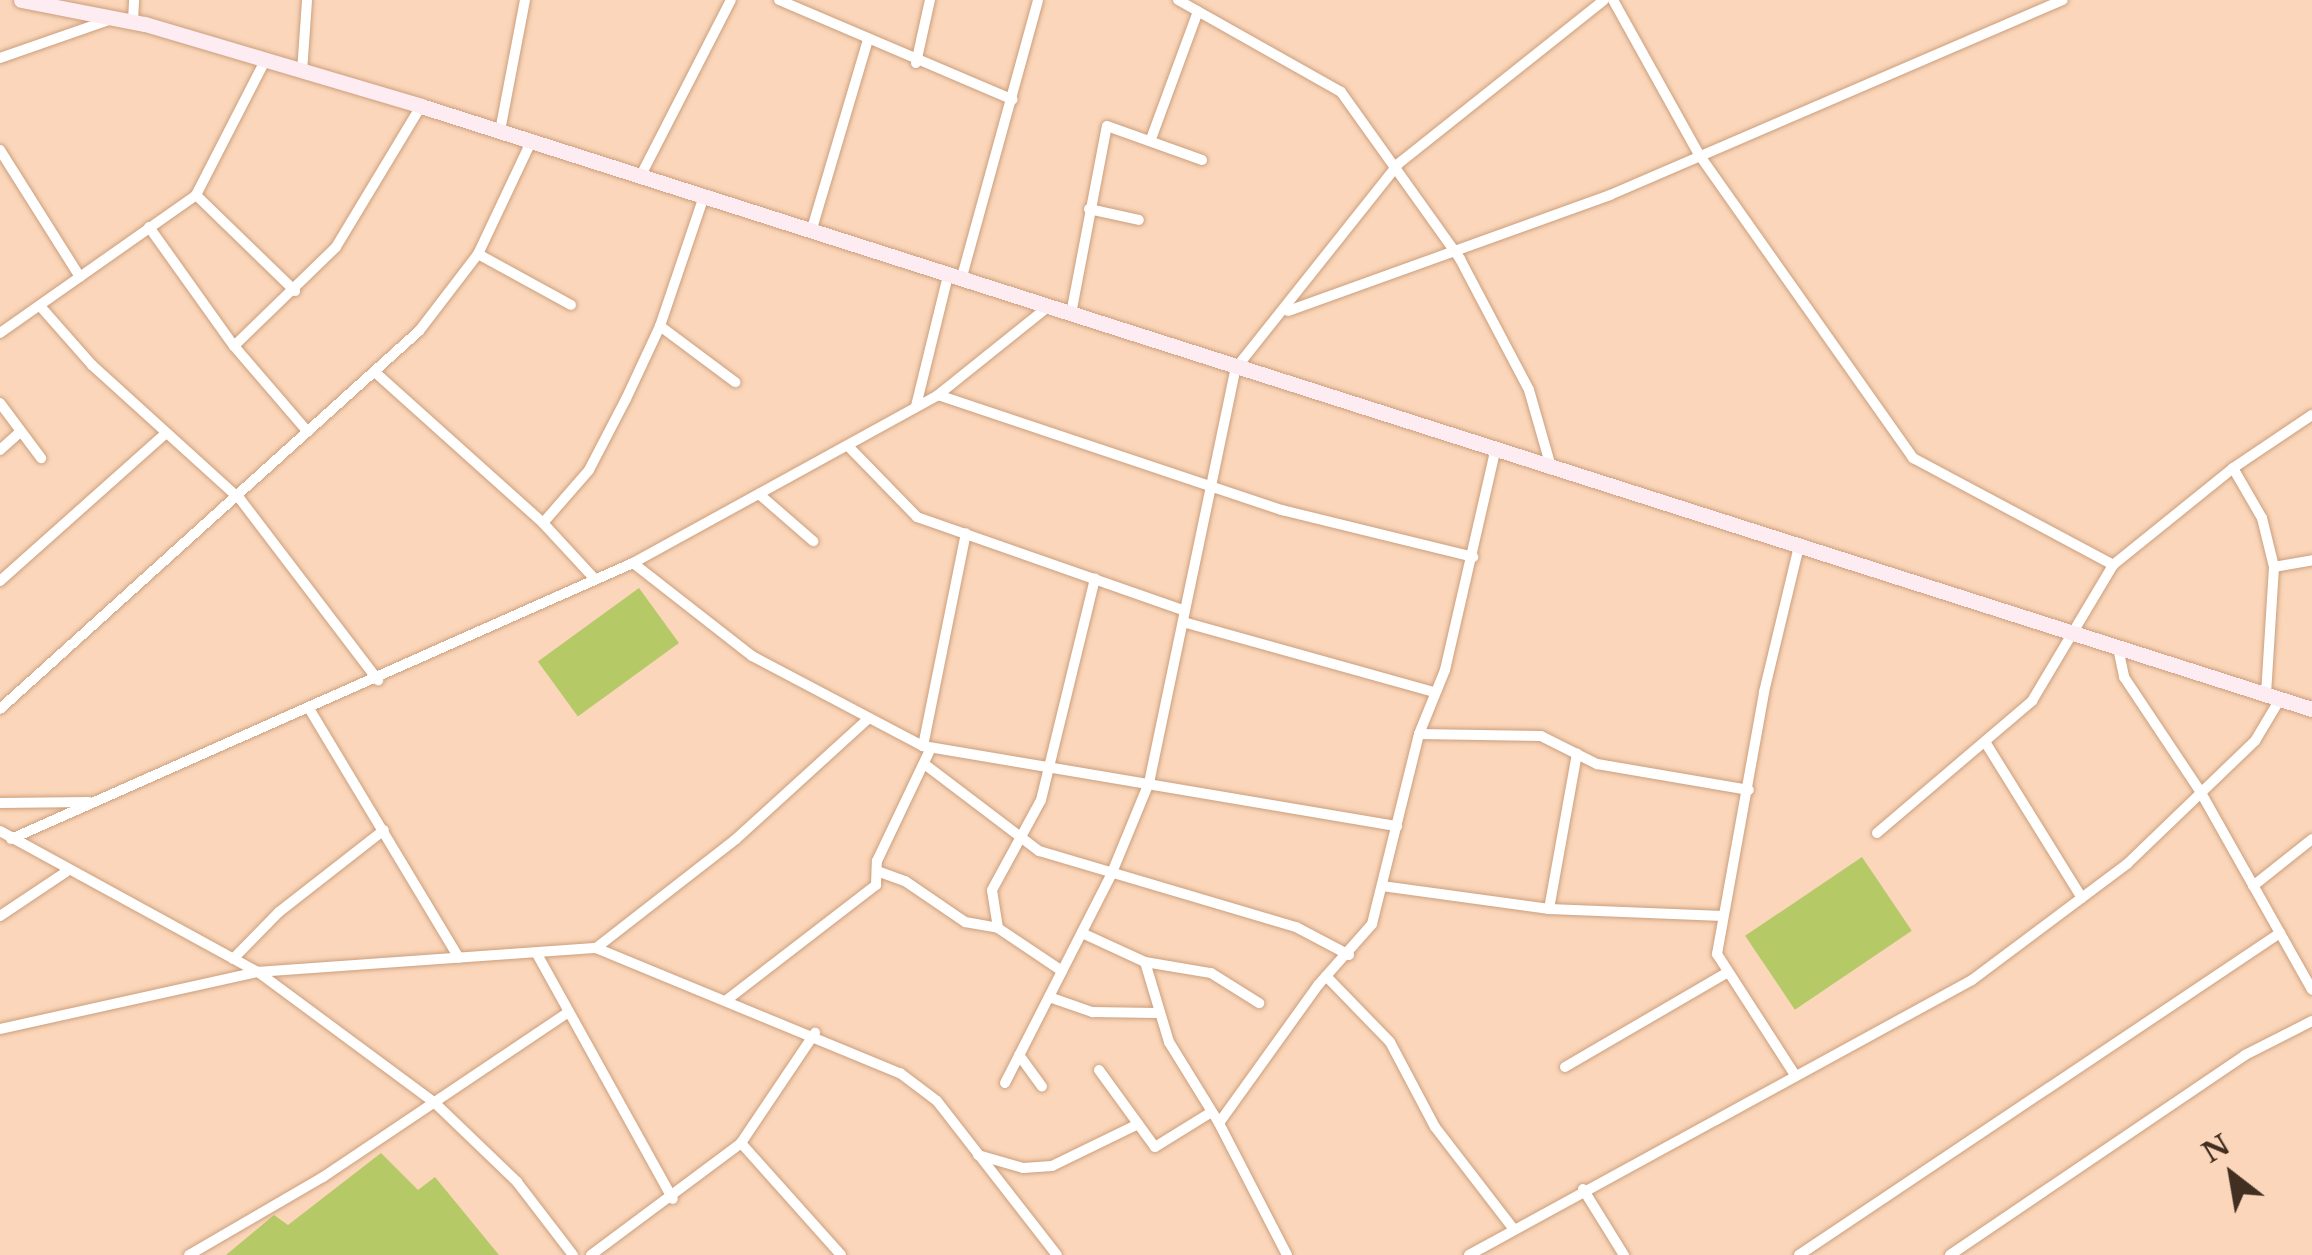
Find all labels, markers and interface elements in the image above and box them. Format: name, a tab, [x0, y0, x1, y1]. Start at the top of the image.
north arrow	[2182, 1125, 2282, 1225]
text: N	[2196, 1127, 2237, 1171]

